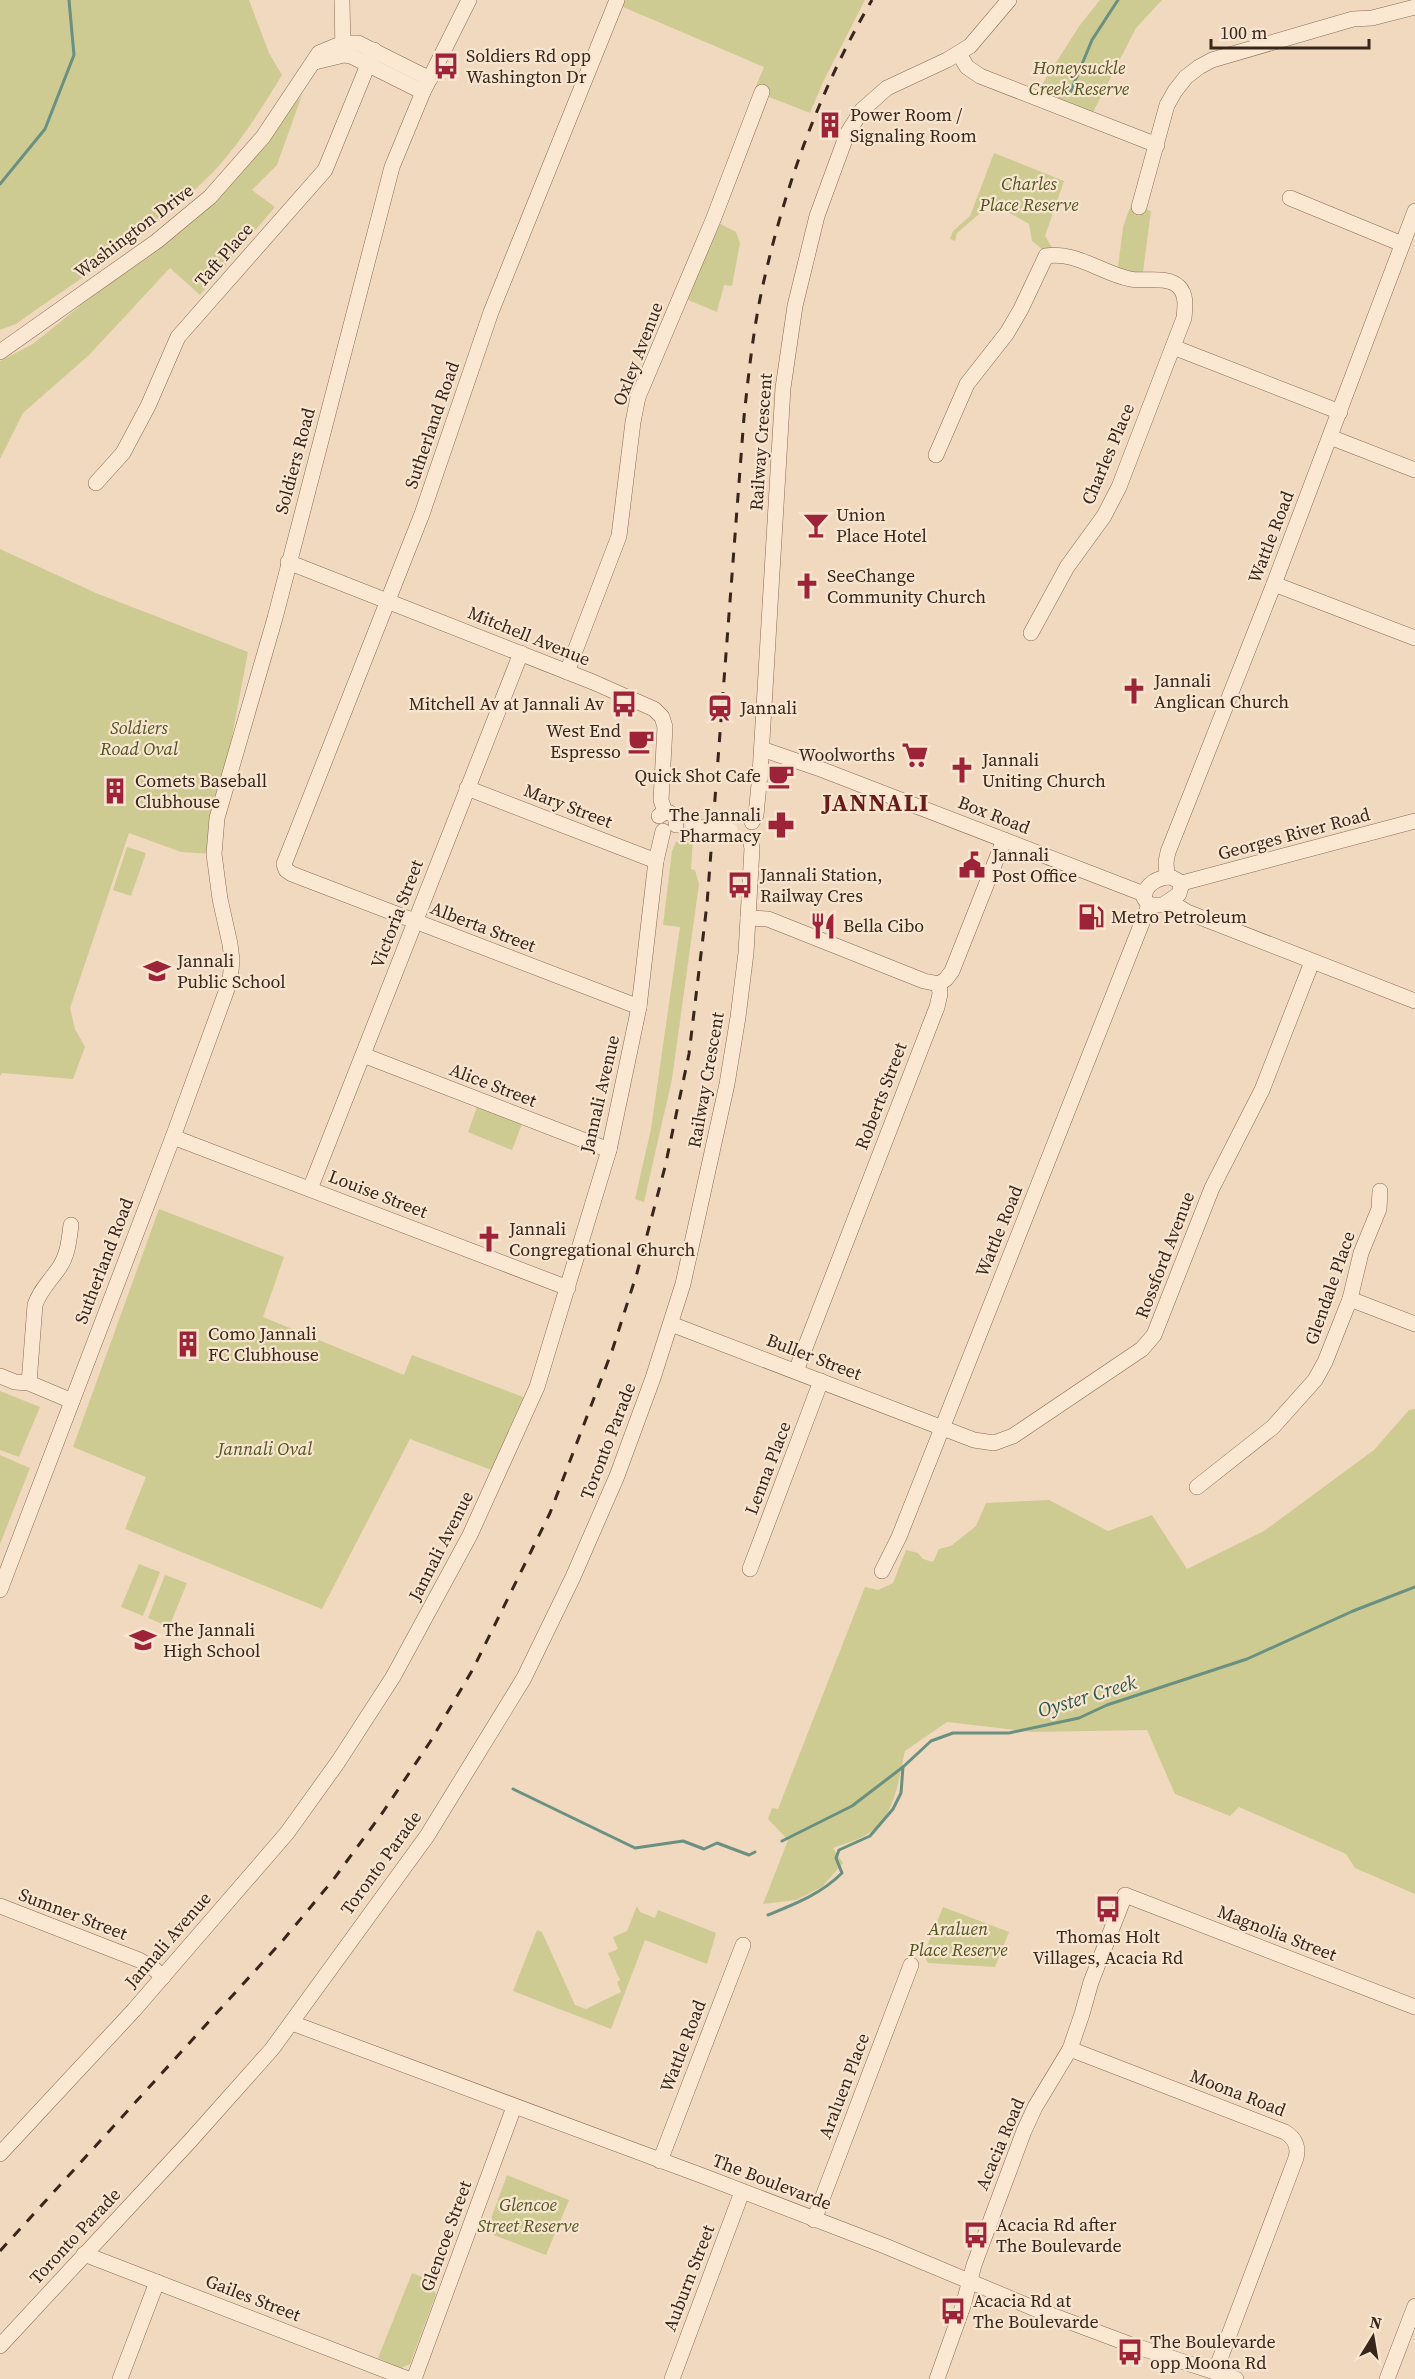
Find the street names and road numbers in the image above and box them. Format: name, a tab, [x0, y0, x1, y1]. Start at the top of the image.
street label: Washington Drive	[69, 177, 199, 284]
street label: Taft Place	[189, 217, 259, 292]
street label: Oxley Avenue	[606, 298, 669, 409]
street label: Sutherland Road	[398, 358, 465, 492]
street label: Railway Crescent	[743, 372, 778, 512]
street label: Charles Place	[1075, 399, 1140, 508]
street label: Soldiers Road	[268, 405, 321, 517]
street label: Wattle Road	[1242, 487, 1300, 586]
street label: Mitchell Avenue	[464, 600, 594, 671]
street label: Mary Street	[520, 777, 616, 834]
street label: Box Road	[955, 789, 1034, 840]
street label: Georges River Road	[1215, 801, 1373, 866]
street label: Victoria Street	[364, 856, 429, 972]
street label: Alberta Street	[427, 895, 539, 958]
street label: Railway Crescent	[681, 1010, 730, 1150]
street label: Jannali Avenue	[574, 1032, 625, 1156]
street label: Roberts Street	[849, 1038, 913, 1153]
street label: Alice Street	[446, 1056, 540, 1113]
street label: Louise Street	[325, 1163, 431, 1224]
street label: Wattle Road	[969, 1181, 1028, 1280]
street label: Rossford Avenue	[1129, 1188, 1200, 1322]
street label: Sutherland Road	[68, 1194, 139, 1327]
street label: Glendale Place	[1298, 1228, 1361, 1348]
street label: Buller Street	[763, 1327, 865, 1386]
street label: Toronto Parade	[574, 1379, 641, 1503]
street label: Lenna Place	[738, 1418, 797, 1518]
street label: Jannali Avenue	[402, 1486, 479, 1606]
street label: Toronto Parade	[334, 1806, 427, 1920]
street label: Sumner Street	[15, 1881, 131, 1946]
street label: Jannali Avenue	[118, 1886, 217, 1994]
street label: Magnolia Street	[1214, 1898, 1340, 1967]
street label: Wattle Road	[654, 1996, 712, 2095]
street label: Araluen Place	[812, 2029, 875, 2142]
street label: Moona Road	[1187, 2063, 1290, 2122]
street label: Acacia Road	[969, 2094, 1030, 2194]
street label: The Boulevarde	[709, 2147, 835, 2216]
street label: Glencoe Street	[414, 2177, 477, 2295]
street label: Toronto Parade	[23, 2182, 126, 2289]
street label: Auburn Street	[657, 2221, 720, 2335]
street label: Gailes Street	[202, 2268, 304, 2327]

